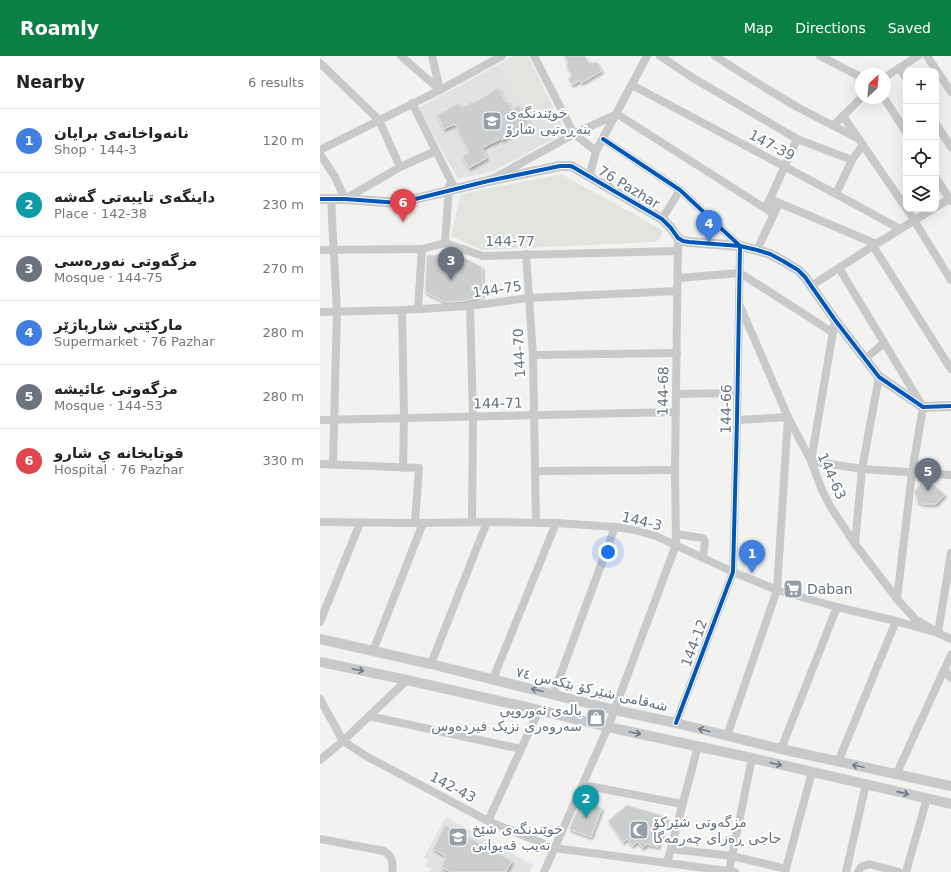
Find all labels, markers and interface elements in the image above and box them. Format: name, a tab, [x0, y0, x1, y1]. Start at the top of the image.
text: Roamly	[20, 17, 99, 39]
text: Map	[744, 20, 773, 36]
text: Directions	[795, 20, 866, 36]
text: Saved	[888, 20, 931, 36]
north arrow	[855, 68, 891, 104]
map controls	[903, 68, 939, 212]
button: +	[903, 68, 939, 104]
text: Nearby	[16, 72, 85, 92]
text: 6 results	[248, 75, 304, 90]
button: −	[903, 104, 939, 140]
place label: خوێندنگەی بنەڕەتیی شارۆ	[505, 105, 591, 138]
school or university icon: خوێندنگەی بنەڕەتیی شارۆ	[481, 110, 503, 132]
text: نانەواخانەی برایان	[54, 124, 189, 142]
street label: 147-39	[746, 126, 798, 164]
text: 1	[24, 133, 34, 148]
text: 120 m	[262, 133, 304, 148]
button: locate	[903, 140, 939, 176]
text: Shop · 144-3	[54, 142, 137, 157]
street label: 76 Pazhar	[595, 162, 663, 212]
button: layers	[903, 176, 939, 212]
text: داینگەی تایبەتی گەشە	[54, 188, 215, 206]
pin: 6	[390, 189, 416, 222]
text: 2	[24, 197, 34, 212]
text: 230 m	[262, 197, 304, 212]
text: Place · 142-38	[54, 206, 147, 221]
pin: 4	[696, 210, 722, 243]
street label: 144-77	[485, 233, 535, 249]
pin: 3	[438, 247, 464, 280]
text: مزگەوتی نەورەسی	[54, 252, 197, 270]
text: 3	[24, 261, 34, 276]
text: 270 m	[262, 261, 304, 276]
text: Mosque · 144-75	[54, 270, 163, 285]
street label: 144-75	[471, 278, 523, 300]
text: مارکێتي شارباژێر	[54, 316, 183, 334]
text: 4	[24, 325, 34, 340]
text: 280 m	[262, 325, 304, 340]
street label: 144-70	[510, 328, 528, 378]
text: Supermarket · 76 Pazhar	[54, 334, 215, 349]
street label: 144-68	[655, 366, 671, 416]
text: مزگەوتی عائیشە	[54, 380, 178, 398]
street label: 144-66	[718, 384, 734, 434]
text: 5	[24, 389, 34, 404]
text: 280 m	[262, 389, 304, 404]
street label: 144-71	[473, 395, 523, 411]
text: Mosque · 144-53	[54, 398, 163, 413]
text: قوتابخانه ي شارو	[54, 444, 184, 462]
street label: 144-63	[815, 450, 849, 502]
text: 6	[24, 453, 34, 468]
text: 330 m	[262, 453, 304, 468]
pin: 5	[915, 458, 941, 491]
text: Hospital · 76 Pazhar	[54, 462, 184, 477]
street label: 144-3	[620, 508, 664, 534]
pin: 1	[739, 540, 765, 573]
your location	[598, 542, 618, 562]
supermarket icon: Daban	[782, 578, 804, 600]
place label: Daban	[807, 581, 853, 597]
street label: 144-12	[678, 617, 710, 669]
street label: شەقامی شێرکۆ بێکەس ٧٤	[514, 664, 670, 715]
one-way arrow	[351, 667, 364, 675]
one-way arrow	[531, 686, 544, 694]
place label: بالەی ئەوروپی سەروەری نزیک فیردەوس	[431, 702, 582, 735]
shop icon: بالەی ئەوروپی سەروەری نزیک فیردەوس	[585, 707, 607, 729]
one-way arrow	[698, 726, 711, 733]
one-way arrow	[628, 729, 641, 737]
one-way arrow	[769, 760, 782, 768]
one-way arrow	[852, 762, 865, 770]
street label: 142-43	[427, 768, 479, 806]
pin: 2	[573, 785, 599, 818]
one-way arrow	[896, 789, 909, 797]
place label: مزگەوتی شێرکۆ حاجی ڕەزای چەرمەگا	[652, 814, 782, 847]
mosque icon: مزگەوتی شێرکۆ حاجی ڕەزای چەرمەگا	[628, 819, 650, 841]
place label: خوێندنگەی شێخ تەیب قەیوانی	[472, 821, 563, 854]
school or university icon: خوێندنگەی شێخ تەیب قەیوانی	[447, 826, 469, 848]

